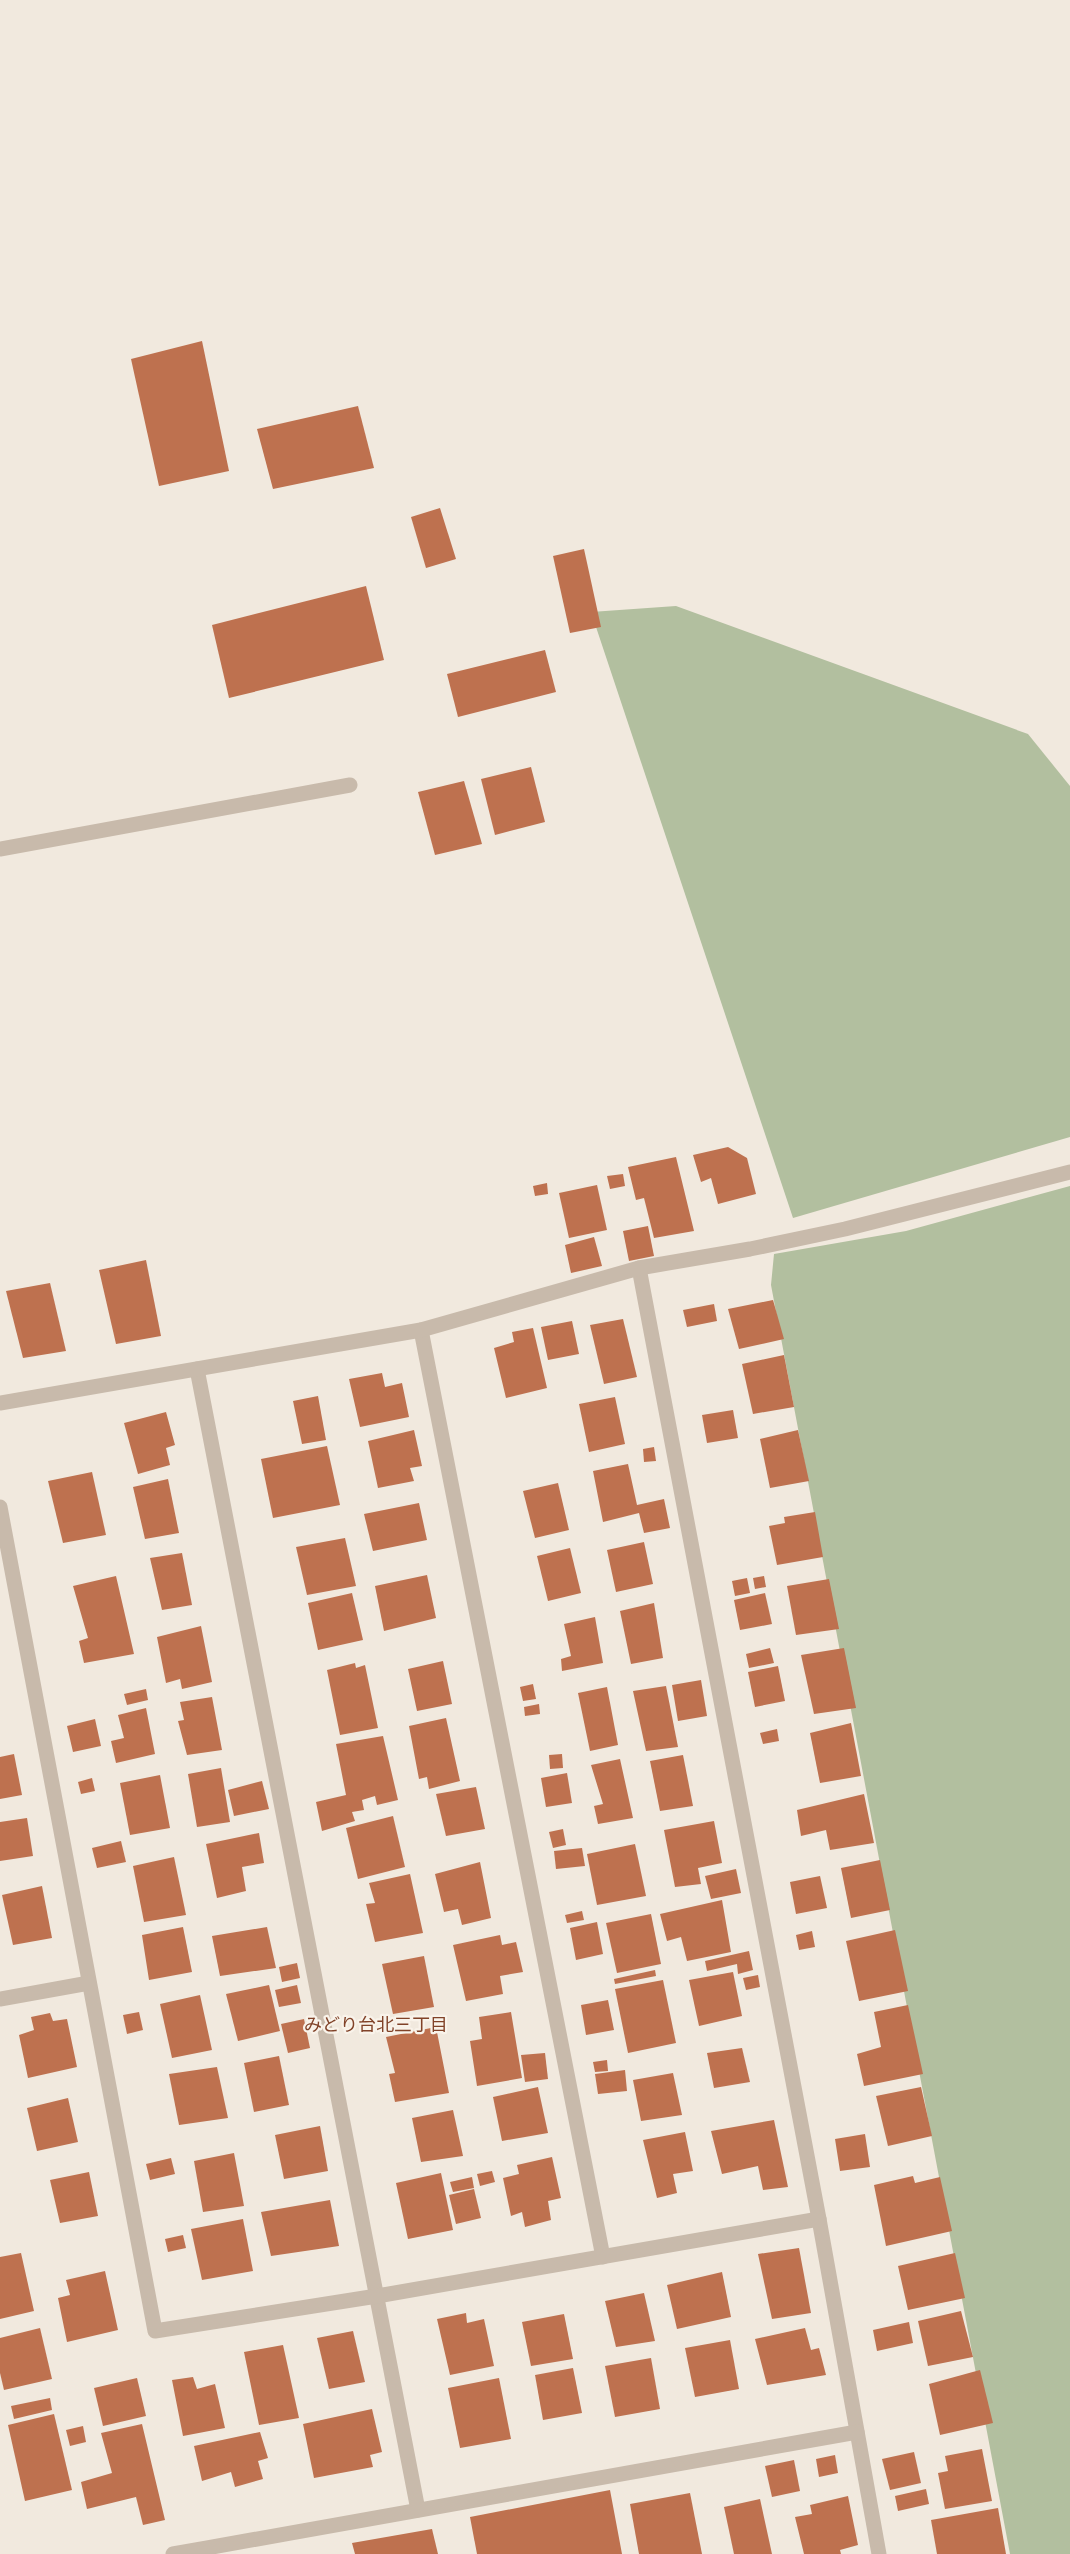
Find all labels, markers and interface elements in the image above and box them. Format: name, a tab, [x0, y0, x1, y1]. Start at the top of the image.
district label: みどり台北三丁目	[304, 2014, 448, 2036]

